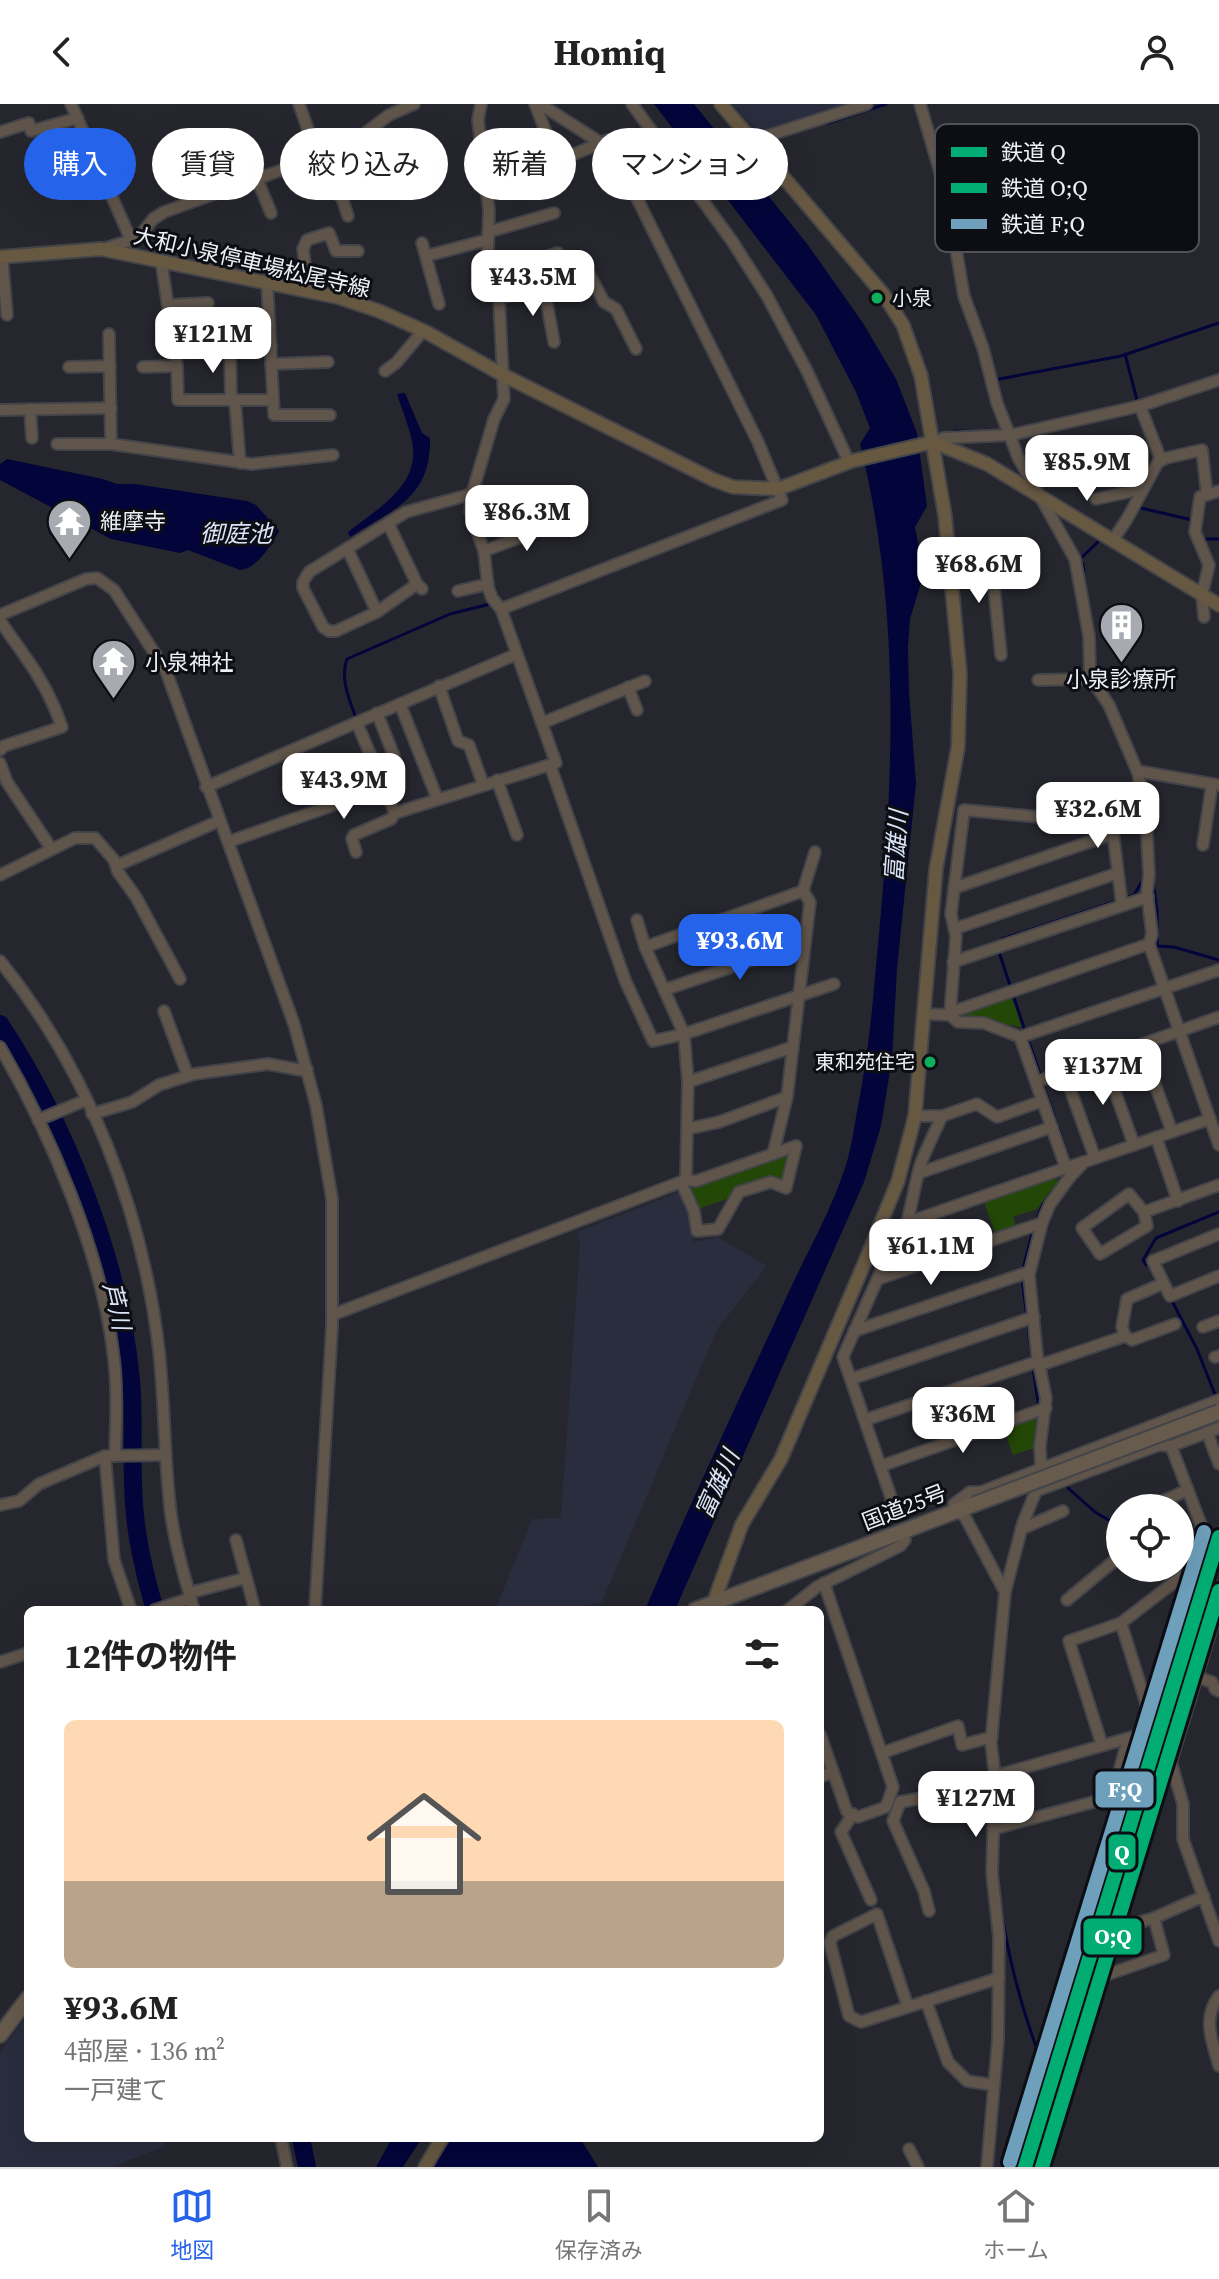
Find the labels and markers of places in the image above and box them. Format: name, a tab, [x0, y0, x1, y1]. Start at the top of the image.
pin: ¥43.5M	[468, 250, 598, 318]
place label: 小泉	[892, 284, 932, 312]
marker: 小泉	[869, 290, 885, 306]
pin: ¥121M	[157, 307, 269, 375]
pin: ¥85.9M	[1022, 435, 1152, 503]
pin: ¥86.3M	[462, 485, 592, 553]
temple icon: 維摩寺	[45, 497, 93, 560]
place label: 維摩寺	[100, 506, 166, 536]
pin: ¥68.6M	[914, 537, 1044, 605]
building icon: 小泉診療所	[1097, 602, 1145, 665]
temple icon: 小泉神社	[90, 638, 138, 701]
place label: 小泉神社	[145, 647, 233, 677]
place label: 小泉診療所	[1066, 664, 1176, 694]
pin: ¥43.9M	[279, 753, 409, 821]
pin: ¥32.6M	[1033, 782, 1163, 850]
pin: ¥93.6M	[675, 914, 805, 982]
pin: ¥137M	[1047, 1039, 1159, 1107]
place label: 東和苑住宅	[815, 1048, 915, 1076]
marker: 東和苑住宅	[922, 1054, 938, 1070]
pin: ¥61.1M	[866, 1219, 996, 1287]
pin: ¥36M	[916, 1387, 1010, 1455]
pin: ¥127M	[920, 1771, 1032, 1839]

